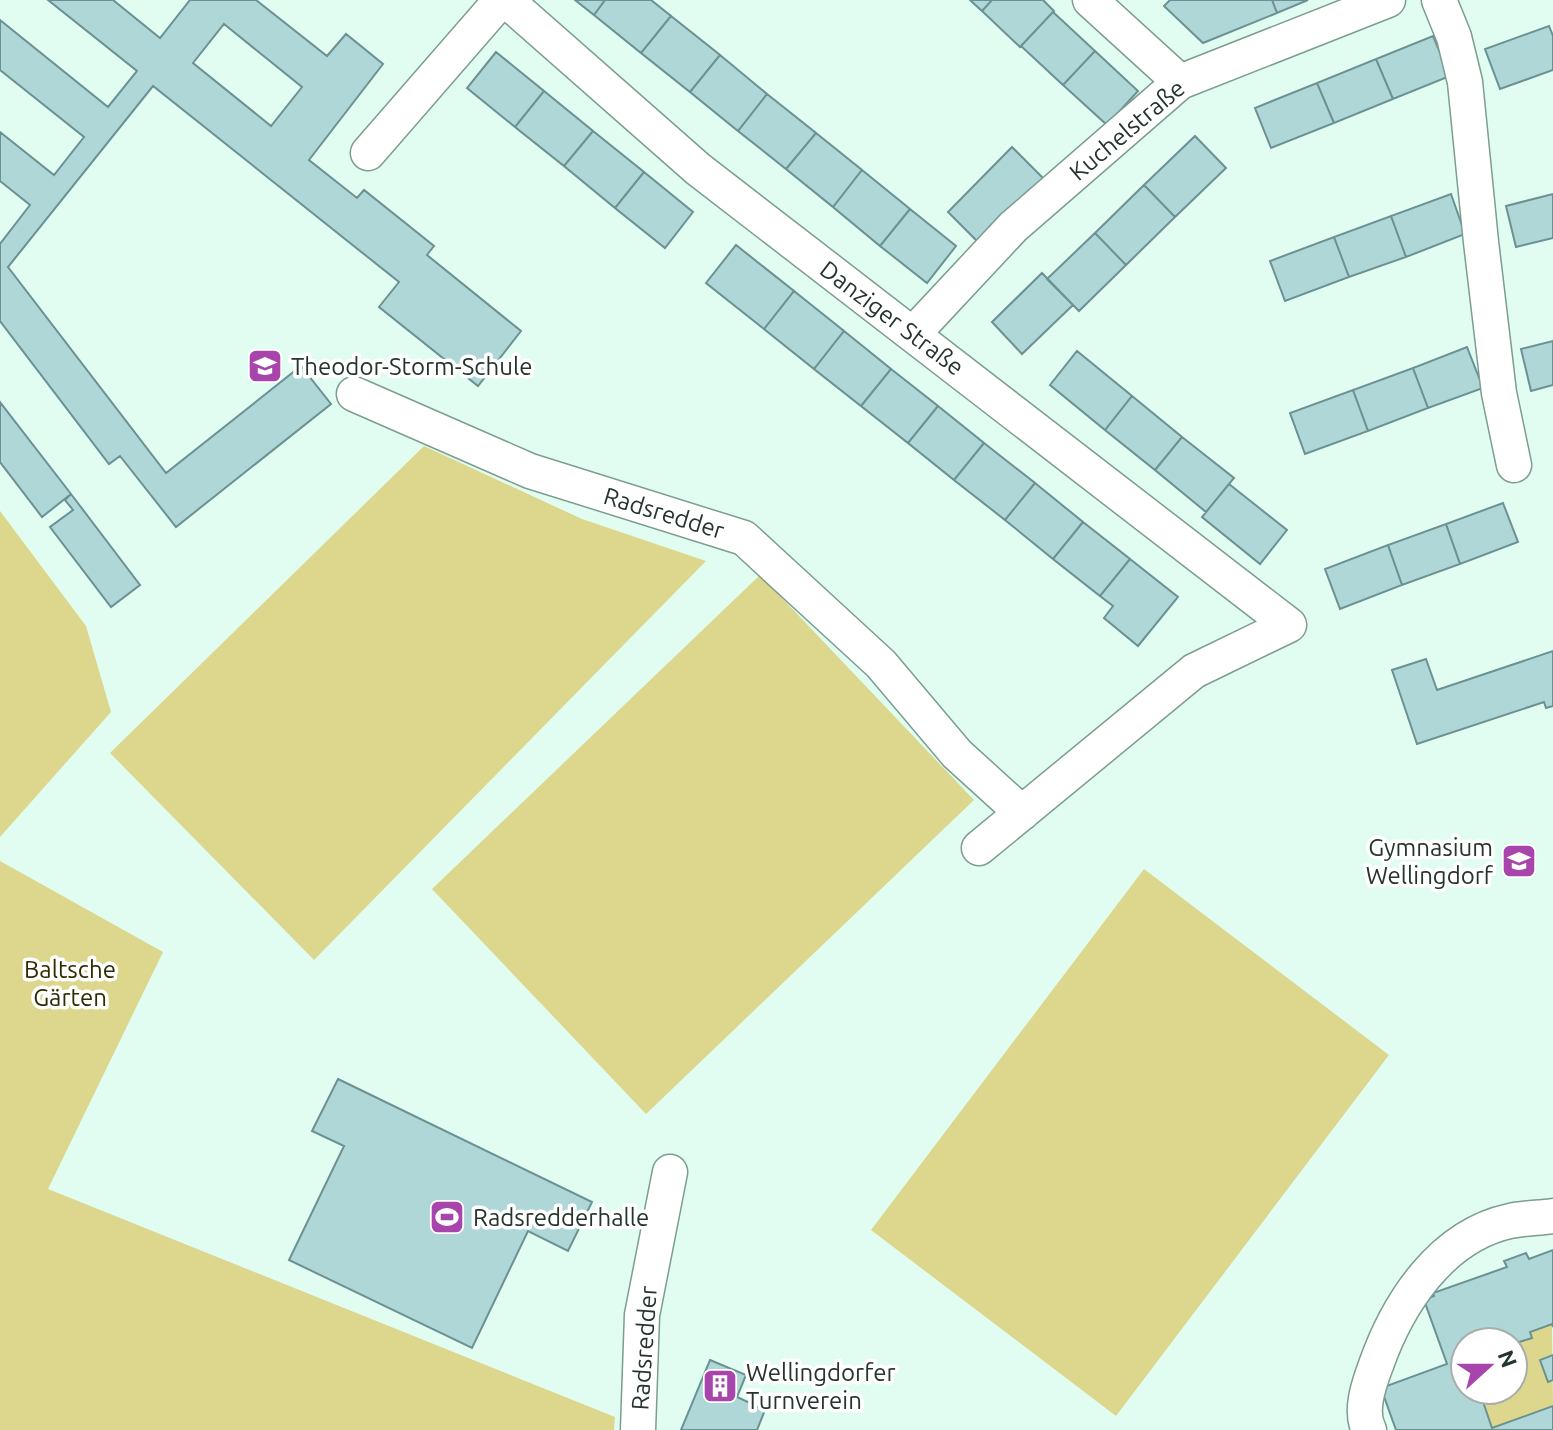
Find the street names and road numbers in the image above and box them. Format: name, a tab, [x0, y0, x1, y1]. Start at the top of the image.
street label: Kuchelstraße	[1064, 74, 1190, 186]
street label: Danziger Straße	[815, 255, 969, 381]
street label: Radsredder	[601, 482, 727, 544]
street label: Radsredder	[626, 1285, 662, 1411]

